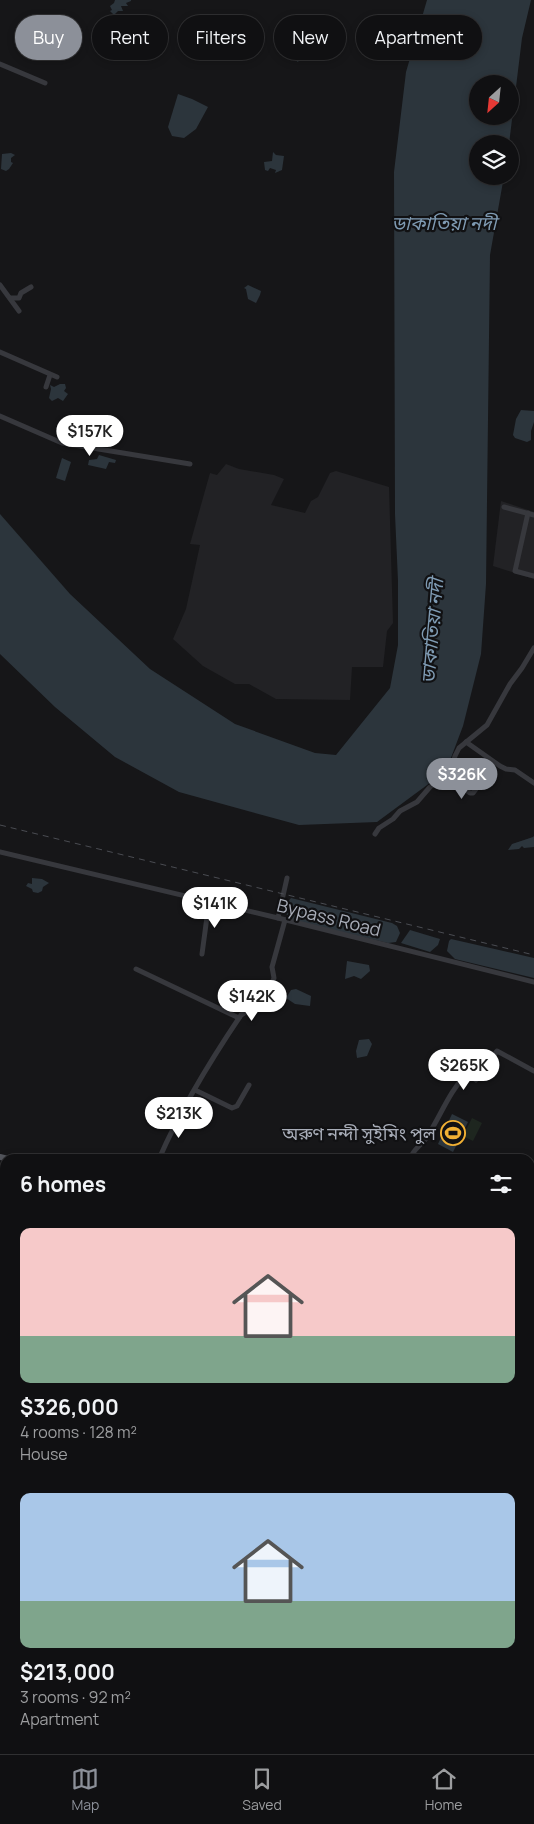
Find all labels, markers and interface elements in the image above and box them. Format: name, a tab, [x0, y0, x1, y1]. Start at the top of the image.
chip: Buy	[15, 15, 82, 60]
chip: Rent	[92, 15, 168, 60]
chip: Filters	[178, 15, 264, 60]
chip: New	[274, 15, 346, 60]
chip: Apartment	[356, 15, 482, 60]
north arrow	[469, 75, 519, 125]
map controls	[469, 75, 519, 185]
button: layers	[469, 135, 519, 185]
water label: ডাকাতিয়া নদী	[391, 210, 501, 236]
pin: $157K	[55, 414, 125, 457]
text: $157K	[67, 420, 113, 442]
water label: ডাকাতিয়া নদী	[414, 574, 450, 685]
pin: $326K	[427, 758, 497, 800]
text: $326K	[437, 763, 487, 785]
pin: $141K	[180, 886, 250, 929]
text: $141K	[193, 892, 237, 914]
street label: Bypass Road	[274, 892, 384, 942]
pin: $142K	[217, 980, 287, 1022]
text: $142K	[229, 985, 275, 1007]
pin: $265K	[429, 1048, 499, 1091]
text: $265K	[439, 1054, 489, 1076]
pin: $213K	[144, 1096, 214, 1139]
text: $213K	[156, 1102, 202, 1124]
sports icon: অরুণ নন্দী সুইমিং পুল	[440, 1120, 466, 1146]
place label: অরুণ নন্দী সুইমিং পুল	[281, 1121, 437, 1145]
text: 6 homes	[20, 1170, 106, 1198]
icon: filters	[487, 1170, 515, 1198]
icon: home	[223, 1261, 313, 1351]
text: $326,000	[20, 1393, 119, 1421]
text: 4 rooms · 128 m²	[20, 1421, 137, 1443]
text: House	[20, 1443, 68, 1465]
icon: home	[223, 1526, 313, 1616]
text: $213,000	[20, 1658, 115, 1686]
text: 3 rooms · 92 m²	[20, 1686, 131, 1708]
text: Apartment	[20, 1708, 99, 1730]
tab: Map	[71, 1765, 99, 1814]
tab: Saved	[242, 1765, 282, 1814]
tab: Home	[425, 1765, 463, 1814]

